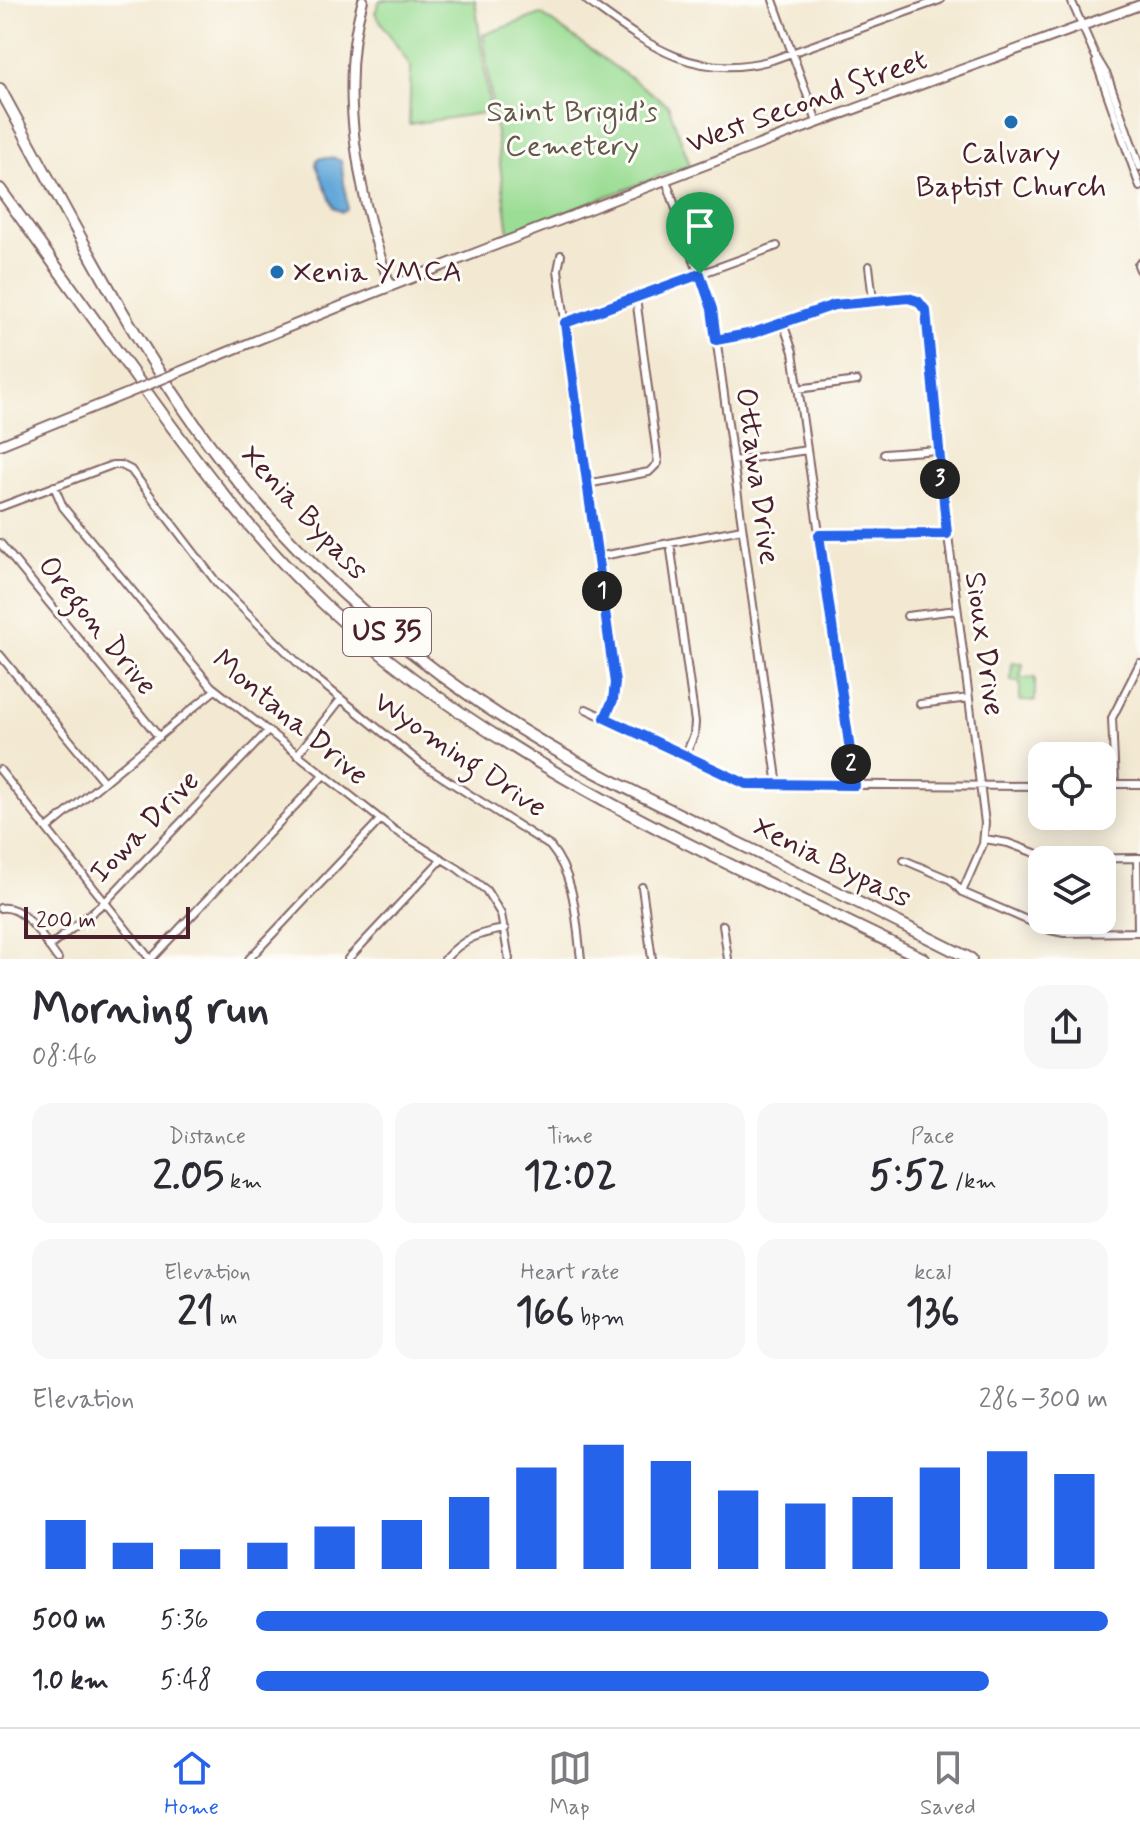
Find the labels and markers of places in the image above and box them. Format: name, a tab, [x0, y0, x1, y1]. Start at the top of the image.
marker: Calvary Baptist Church	[1002, 113, 1020, 131]
place label: Calvary Baptist Church	[916, 134, 1106, 207]
pin	[666, 192, 734, 274]
place label: Xenia YMCA	[293, 253, 462, 292]
marker: Xenia YMCA	[268, 263, 286, 281]
pin: 3	[920, 459, 960, 499]
pin: 1	[582, 571, 622, 611]
pin: 2	[831, 744, 871, 784]

